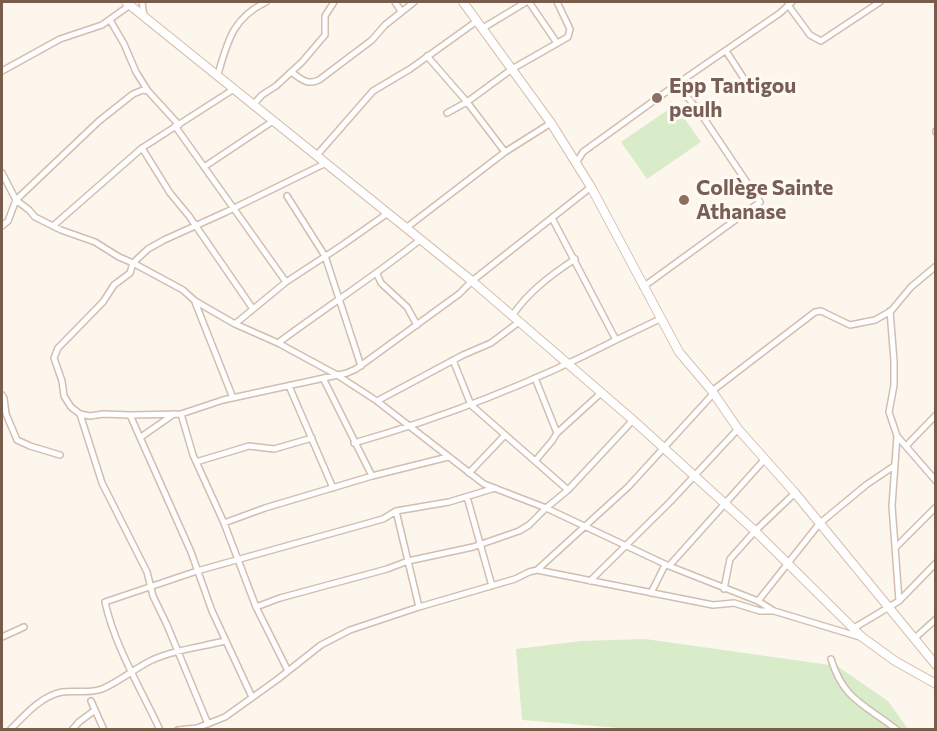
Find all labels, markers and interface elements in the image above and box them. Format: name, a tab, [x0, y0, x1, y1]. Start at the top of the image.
place label: Epp Tantigou peulh	[669, 73, 796, 123]
marker: Epp Tantigou peulh	[650, 91, 664, 105]
place label: Collège Sainte Athanase	[696, 175, 833, 225]
marker: Collège Sainte Athanase	[677, 193, 691, 207]

